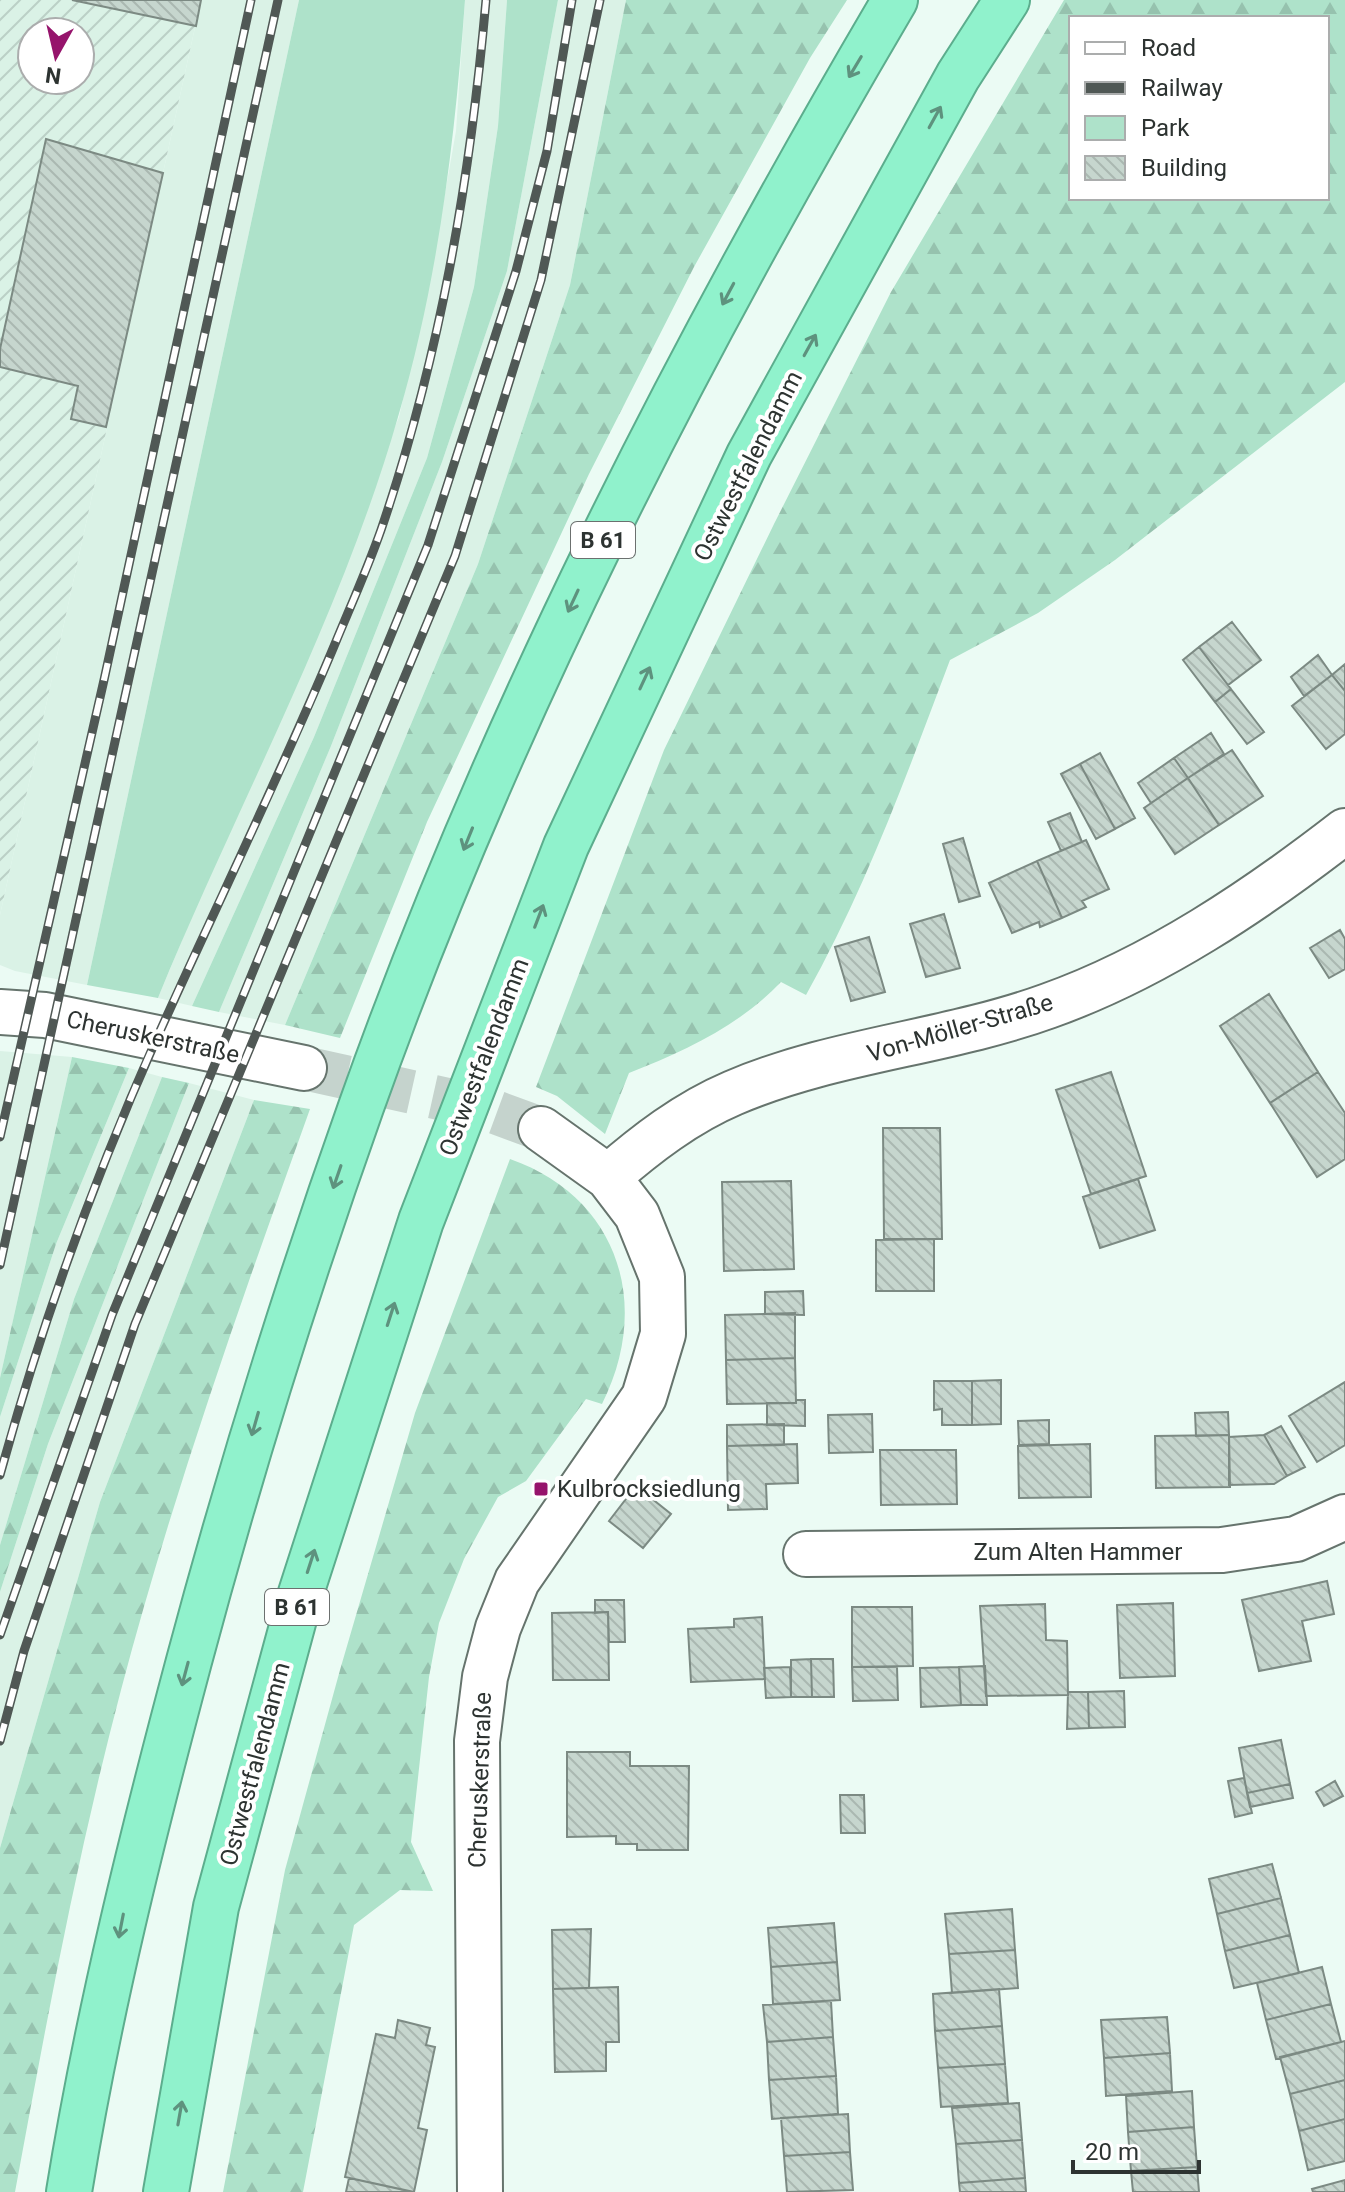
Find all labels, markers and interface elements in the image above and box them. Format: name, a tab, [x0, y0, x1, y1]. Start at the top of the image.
north arrow	[16, 16, 96, 96]
legend	[1069, 16, 1329, 200]
text: Road	[1141, 34, 1196, 62]
one-way arrow	[847, 55, 863, 78]
text: N	[44, 62, 63, 89]
text: Railway	[1141, 74, 1223, 102]
one-way arrow	[928, 106, 943, 130]
text: Park	[1141, 114, 1190, 142]
text: Building	[1141, 154, 1227, 182]
one-way arrow	[719, 281, 735, 305]
one-way arrow	[802, 334, 818, 358]
street label: Ostwestfalendamm	[688, 366, 808, 566]
road number: B 61	[571, 522, 635, 558]
one-way arrow	[565, 588, 580, 613]
one-way arrow	[638, 667, 653, 691]
one-way arrow	[459, 826, 474, 851]
one-way arrow	[533, 904, 547, 929]
street label: Ostwestfalendamm	[433, 954, 535, 1160]
street label: Von-Möller-Straße	[864, 988, 1056, 1068]
street label: Cheruskerstraße	[64, 1005, 242, 1069]
one-way arrow	[328, 1164, 343, 1189]
one-way arrow	[385, 1302, 399, 1327]
one-way arrow	[247, 1410, 262, 1436]
place label: Kulbrocksiedlung	[557, 1475, 741, 1503]
marker: Kulbrocksiedlung	[532, 1480, 550, 1498]
street label: Zum Alten Hammer	[974, 1538, 1182, 1566]
one-way arrow	[304, 1549, 319, 1575]
road number: B 61	[265, 1589, 329, 1625]
street label: Ostwestfalendamm	[214, 1659, 296, 1869]
one-way arrow	[177, 1661, 192, 1687]
street label: Cheruskerstraße	[463, 1692, 497, 1868]
one-way arrow	[113, 1913, 128, 1938]
one-way arrow	[174, 2101, 189, 2127]
scale bar	[1073, 2124, 1199, 2174]
text: 20 m	[1085, 2138, 1139, 2166]

